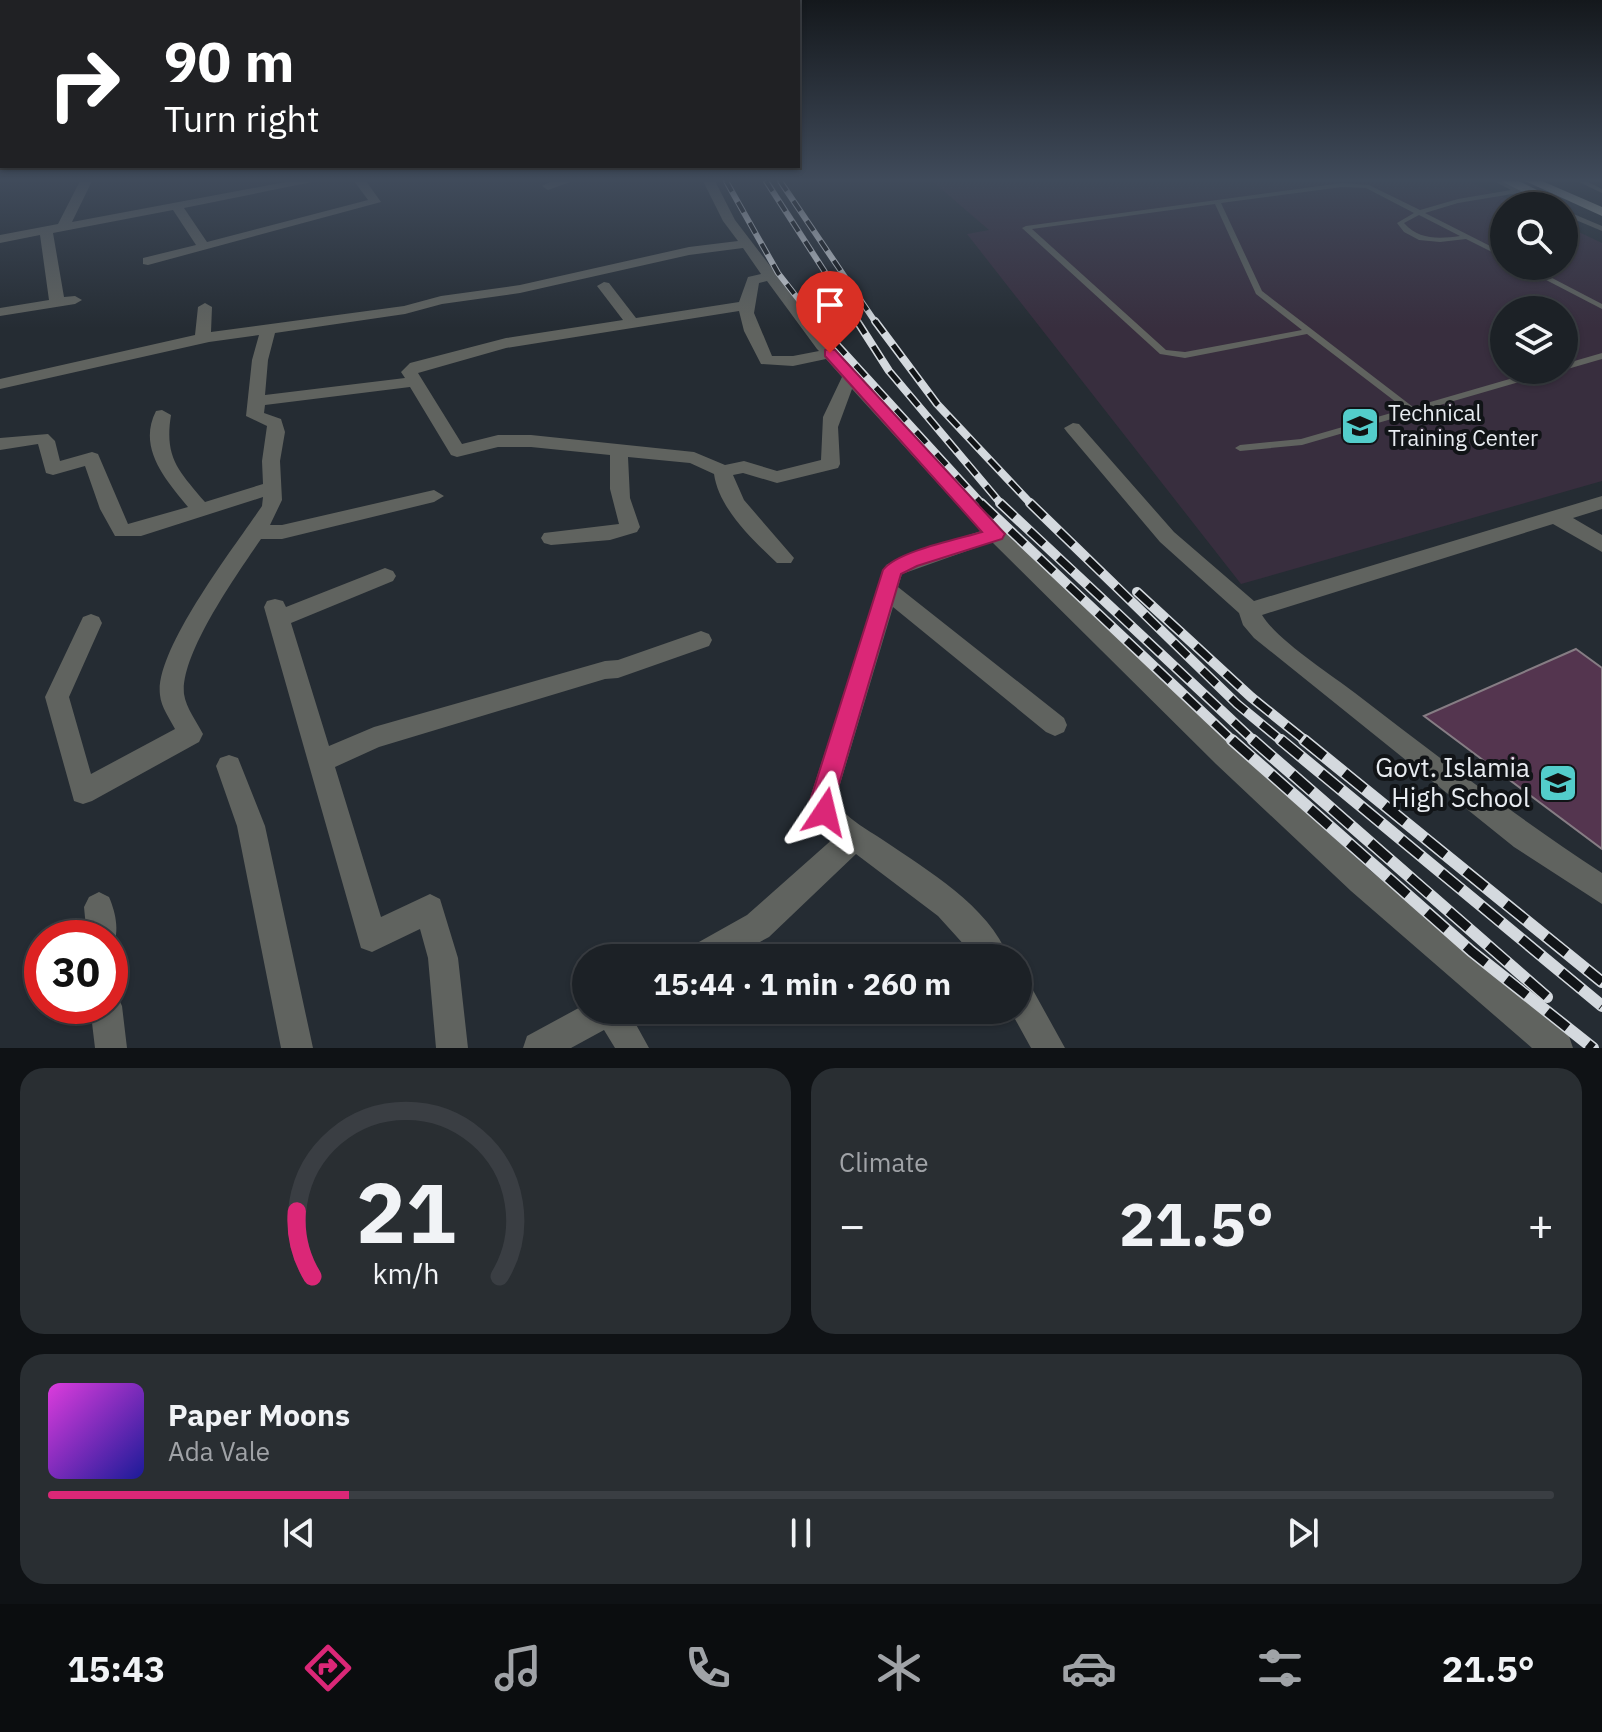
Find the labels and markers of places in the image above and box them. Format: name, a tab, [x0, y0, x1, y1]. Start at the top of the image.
pin	[796, 271, 864, 353]
place label: Technical Training Center	[1388, 398, 1538, 452]
school or university icon: Technical Training Center	[1339, 405, 1381, 447]
place label: Govt. Islamia High School	[1375, 750, 1530, 814]
school or university icon: Govt. Islamia High School	[1537, 762, 1579, 804]

